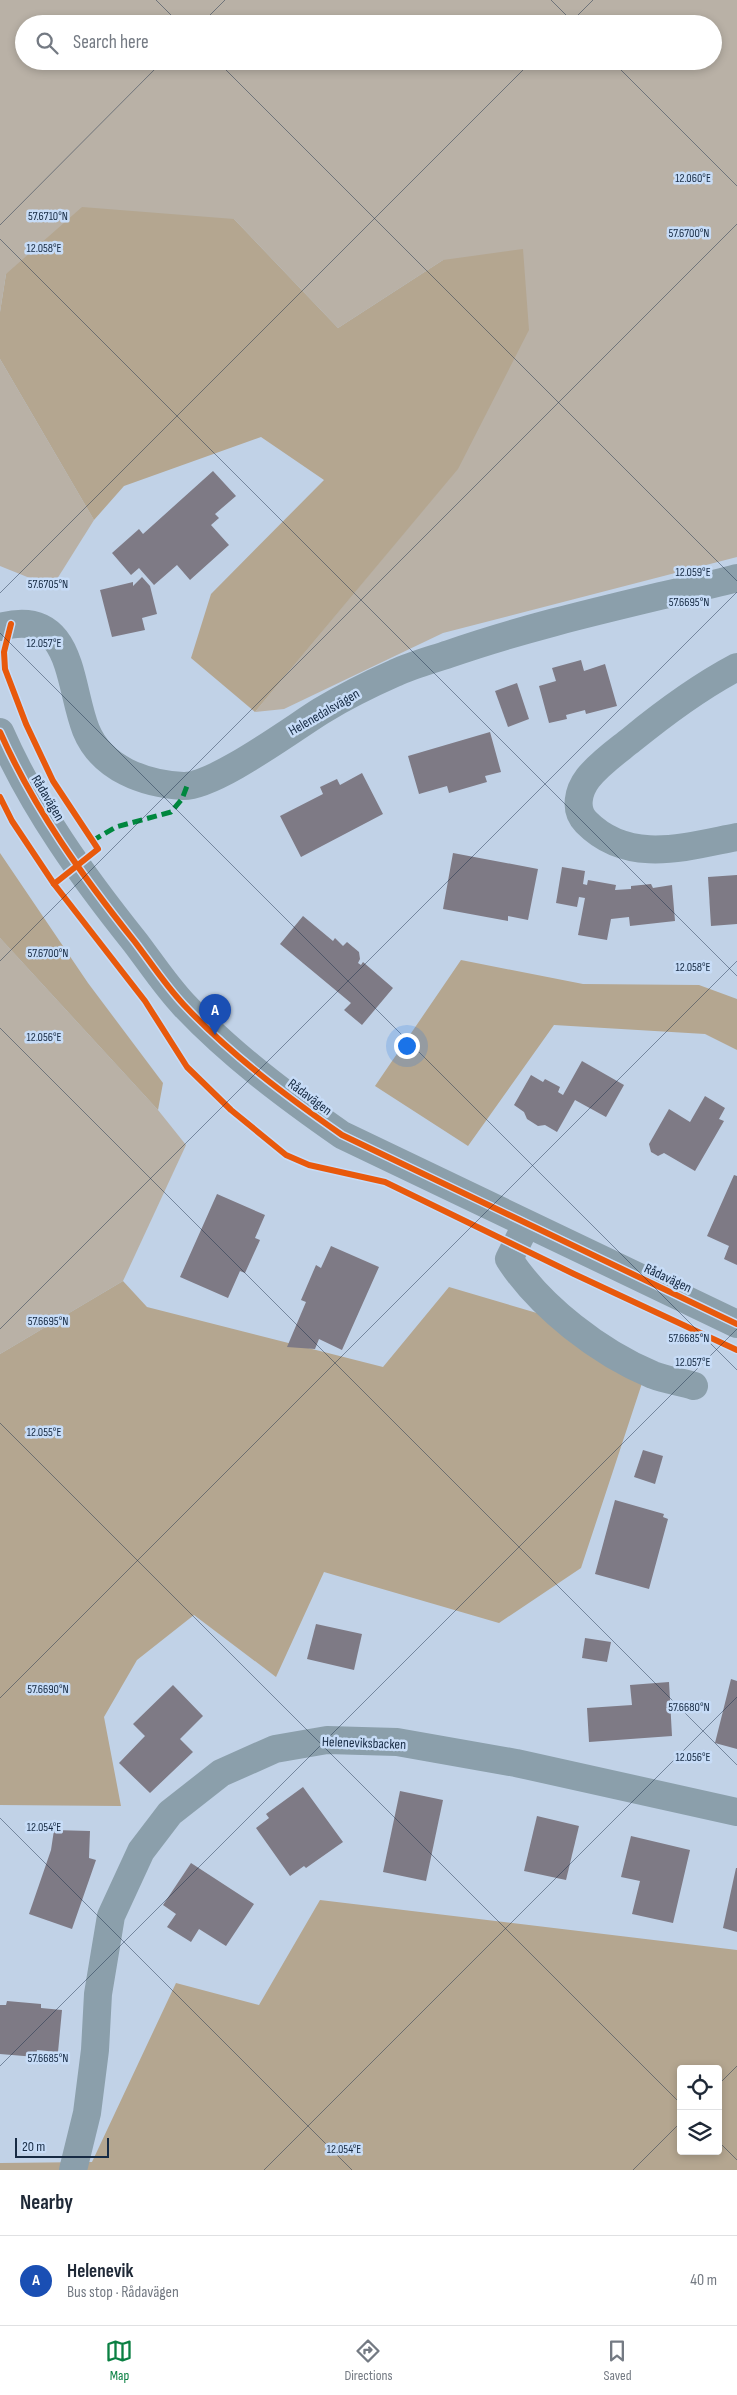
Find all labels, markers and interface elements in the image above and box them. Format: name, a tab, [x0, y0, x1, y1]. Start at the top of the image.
search box	[15, 15, 722, 70]
icon: search	[33, 29, 61, 57]
text: Search here	[73, 31, 149, 54]
text: 12.060°E	[675, 171, 711, 186]
text: 57.6710°N	[28, 209, 68, 224]
text: 57.6700°N	[669, 226, 709, 241]
text: 12.058°E	[27, 241, 62, 256]
text: 12.059°E	[675, 565, 711, 580]
text: 57.6705°N	[28, 577, 68, 592]
text: 57.6695°N	[669, 595, 709, 610]
text: 12.057°E	[26, 636, 62, 651]
street label: Helenedalsvägen	[285, 685, 363, 739]
street label: Rådavägen	[28, 772, 68, 824]
text: 57.6700°N	[28, 946, 68, 961]
text: 12.058°E	[676, 960, 711, 975]
pin: A	[199, 994, 231, 1035]
text: 12.056°E	[26, 1030, 62, 1045]
your location	[394, 1033, 420, 1059]
street label: Rådavägen	[285, 1075, 335, 1119]
street label: Rådavägen	[641, 1260, 695, 1296]
text: 57.6695°N	[28, 1314, 68, 1329]
text: 57.6685°N	[669, 1331, 709, 1346]
text: 12.057°E	[675, 1355, 711, 1370]
text: 12.055°E	[27, 1425, 61, 1440]
text: 57.6690°N	[27, 1682, 69, 1697]
text: 57.6680°N	[668, 1700, 710, 1715]
street label: Heleneviksbacken	[322, 1733, 406, 1753]
text: 12.056°E	[675, 1750, 711, 1765]
text: 12.054°E	[27, 1820, 61, 1835]
text: 57.6685°N	[28, 2051, 68, 2066]
map controls	[677, 2065, 722, 2155]
button: locate	[677, 2065, 722, 2110]
button: layers	[677, 2110, 722, 2155]
scale bar	[15, 2135, 109, 2158]
text: 20 m	[22, 2138, 45, 2155]
text: 12.054°E	[327, 2142, 361, 2157]
text: Nearby	[20, 2190, 73, 2215]
text: Helenevik	[67, 2260, 133, 2283]
text: A	[32, 2271, 40, 2290]
text: 40 m	[690, 2271, 717, 2290]
text: Bus stop · Rådavägen	[67, 2283, 179, 2302]
tab: Map	[105, 2337, 133, 2384]
tab: Directions	[344, 2337, 393, 2384]
tab: Saved	[603, 2337, 632, 2384]

